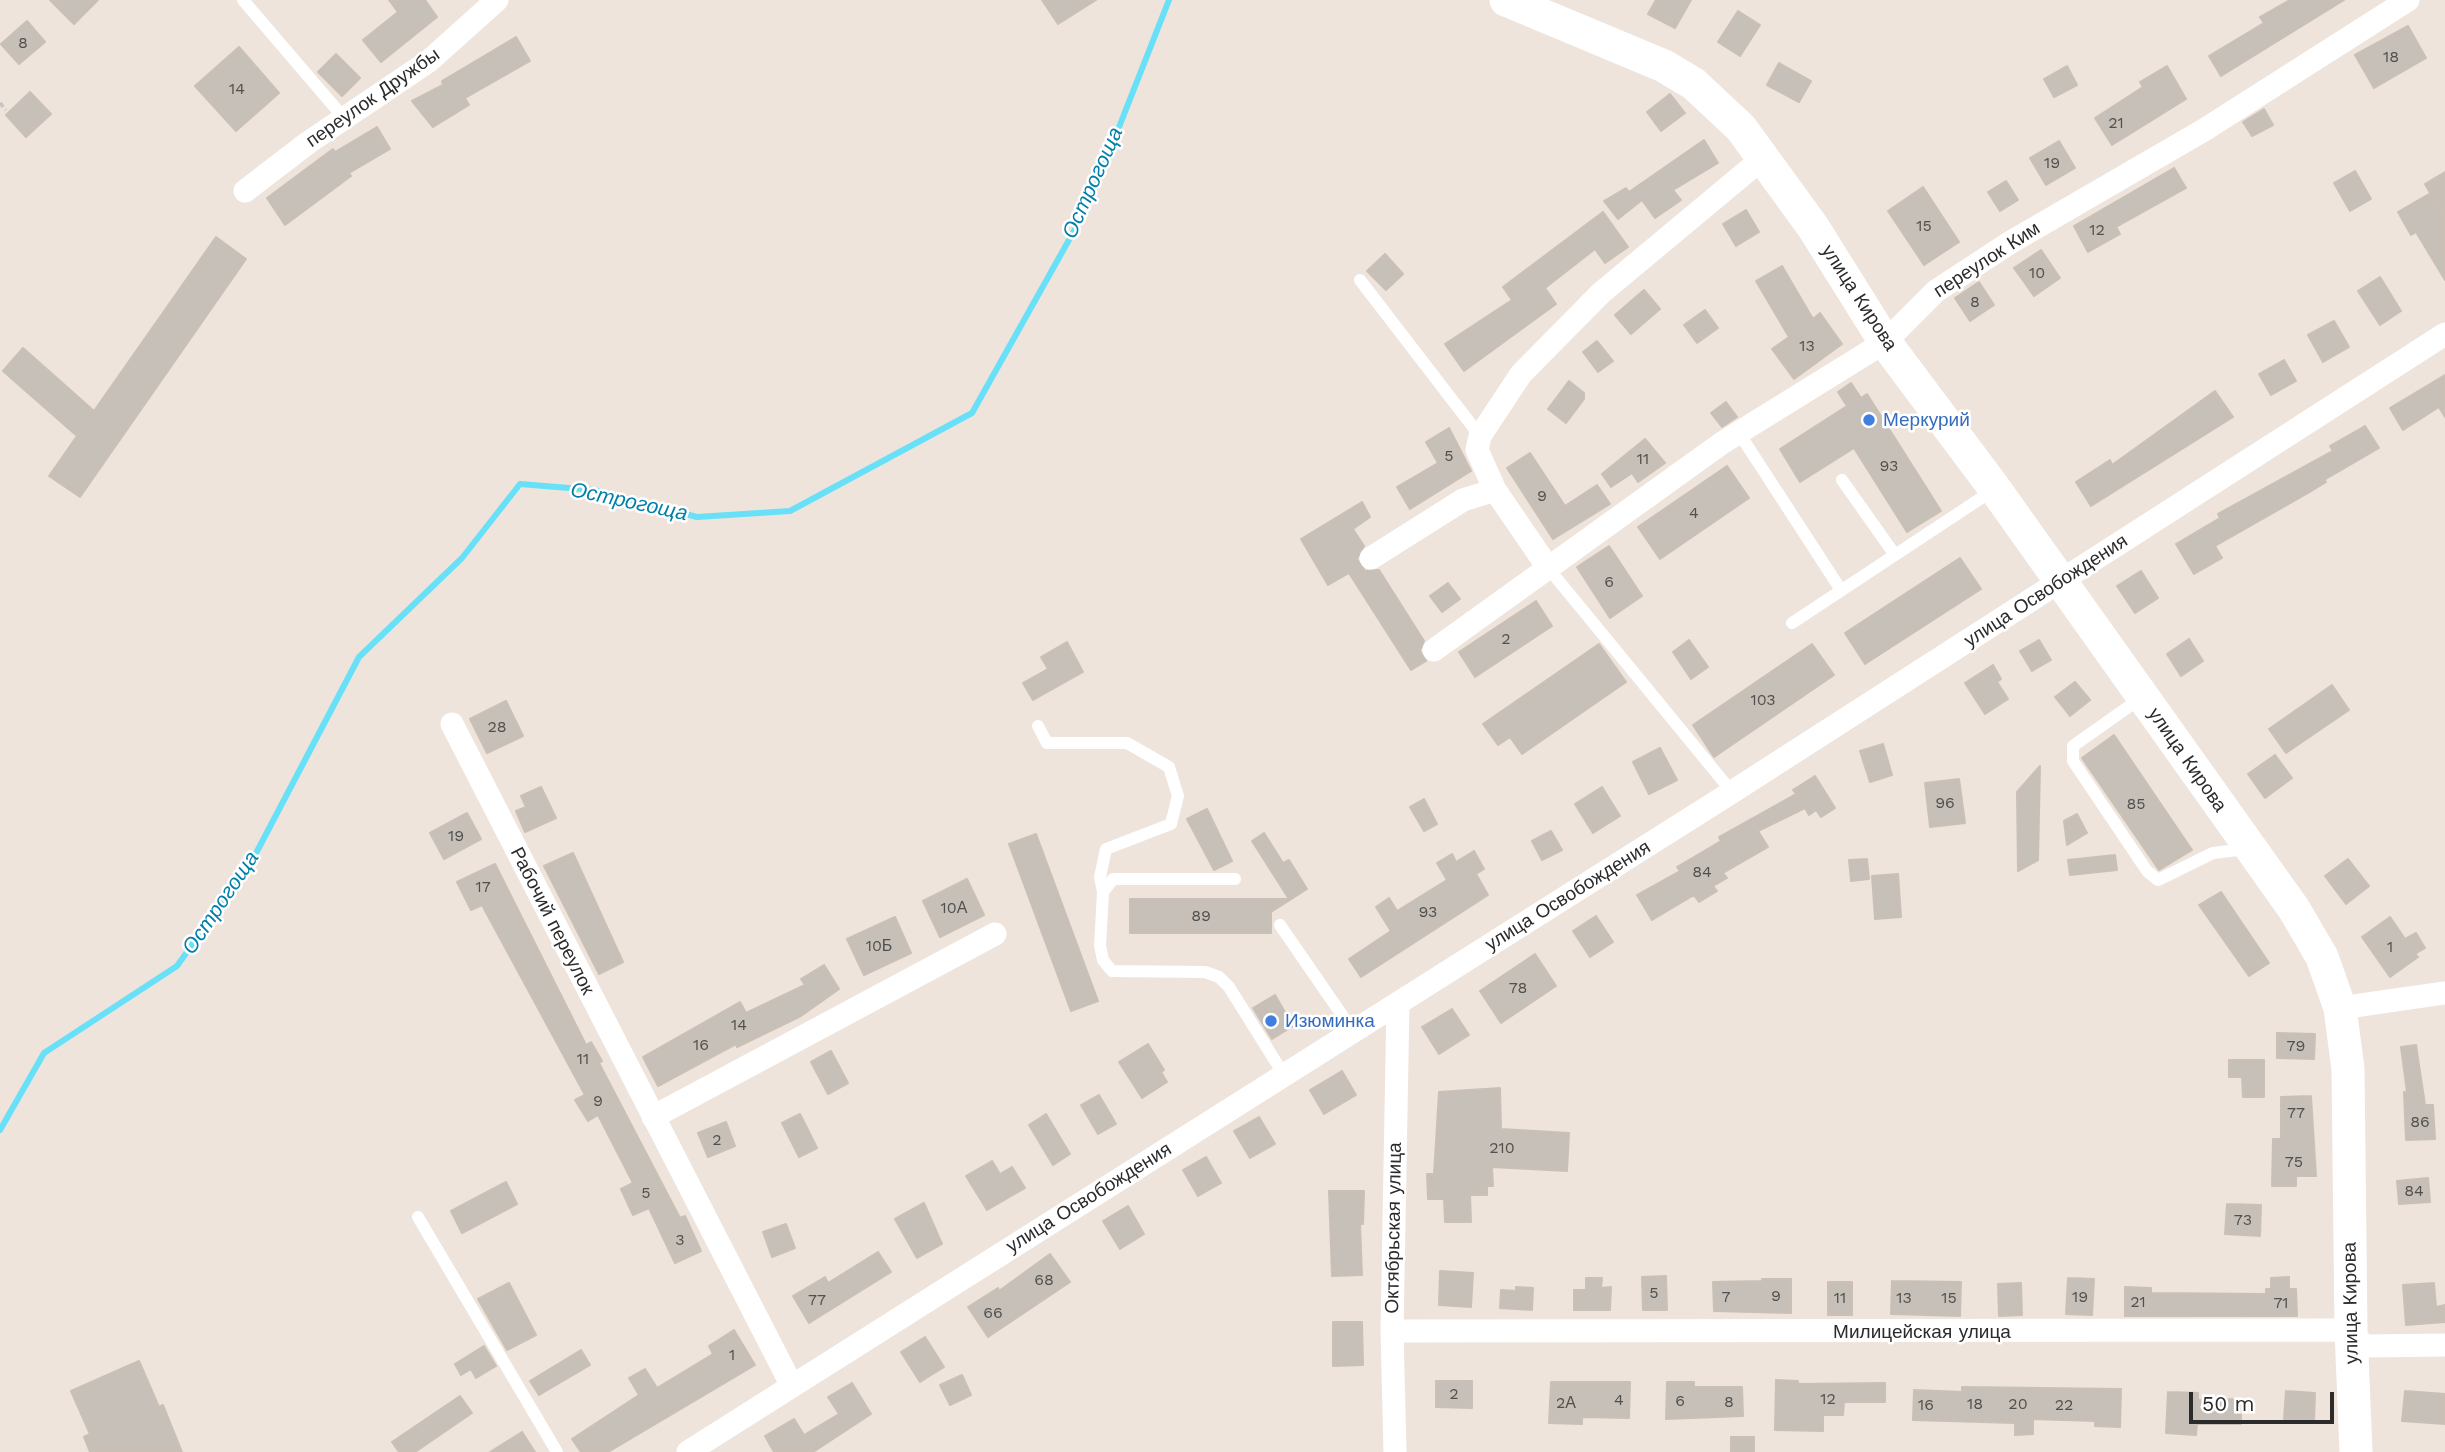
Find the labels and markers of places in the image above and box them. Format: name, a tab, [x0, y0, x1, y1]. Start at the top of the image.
place label: Меркурий	[1883, 409, 1970, 431]
marker: Меркурий	[1861, 412, 1877, 428]
place label: Изюминка	[1285, 1010, 1375, 1032]
marker: Изюминка	[1263, 1013, 1279, 1029]

